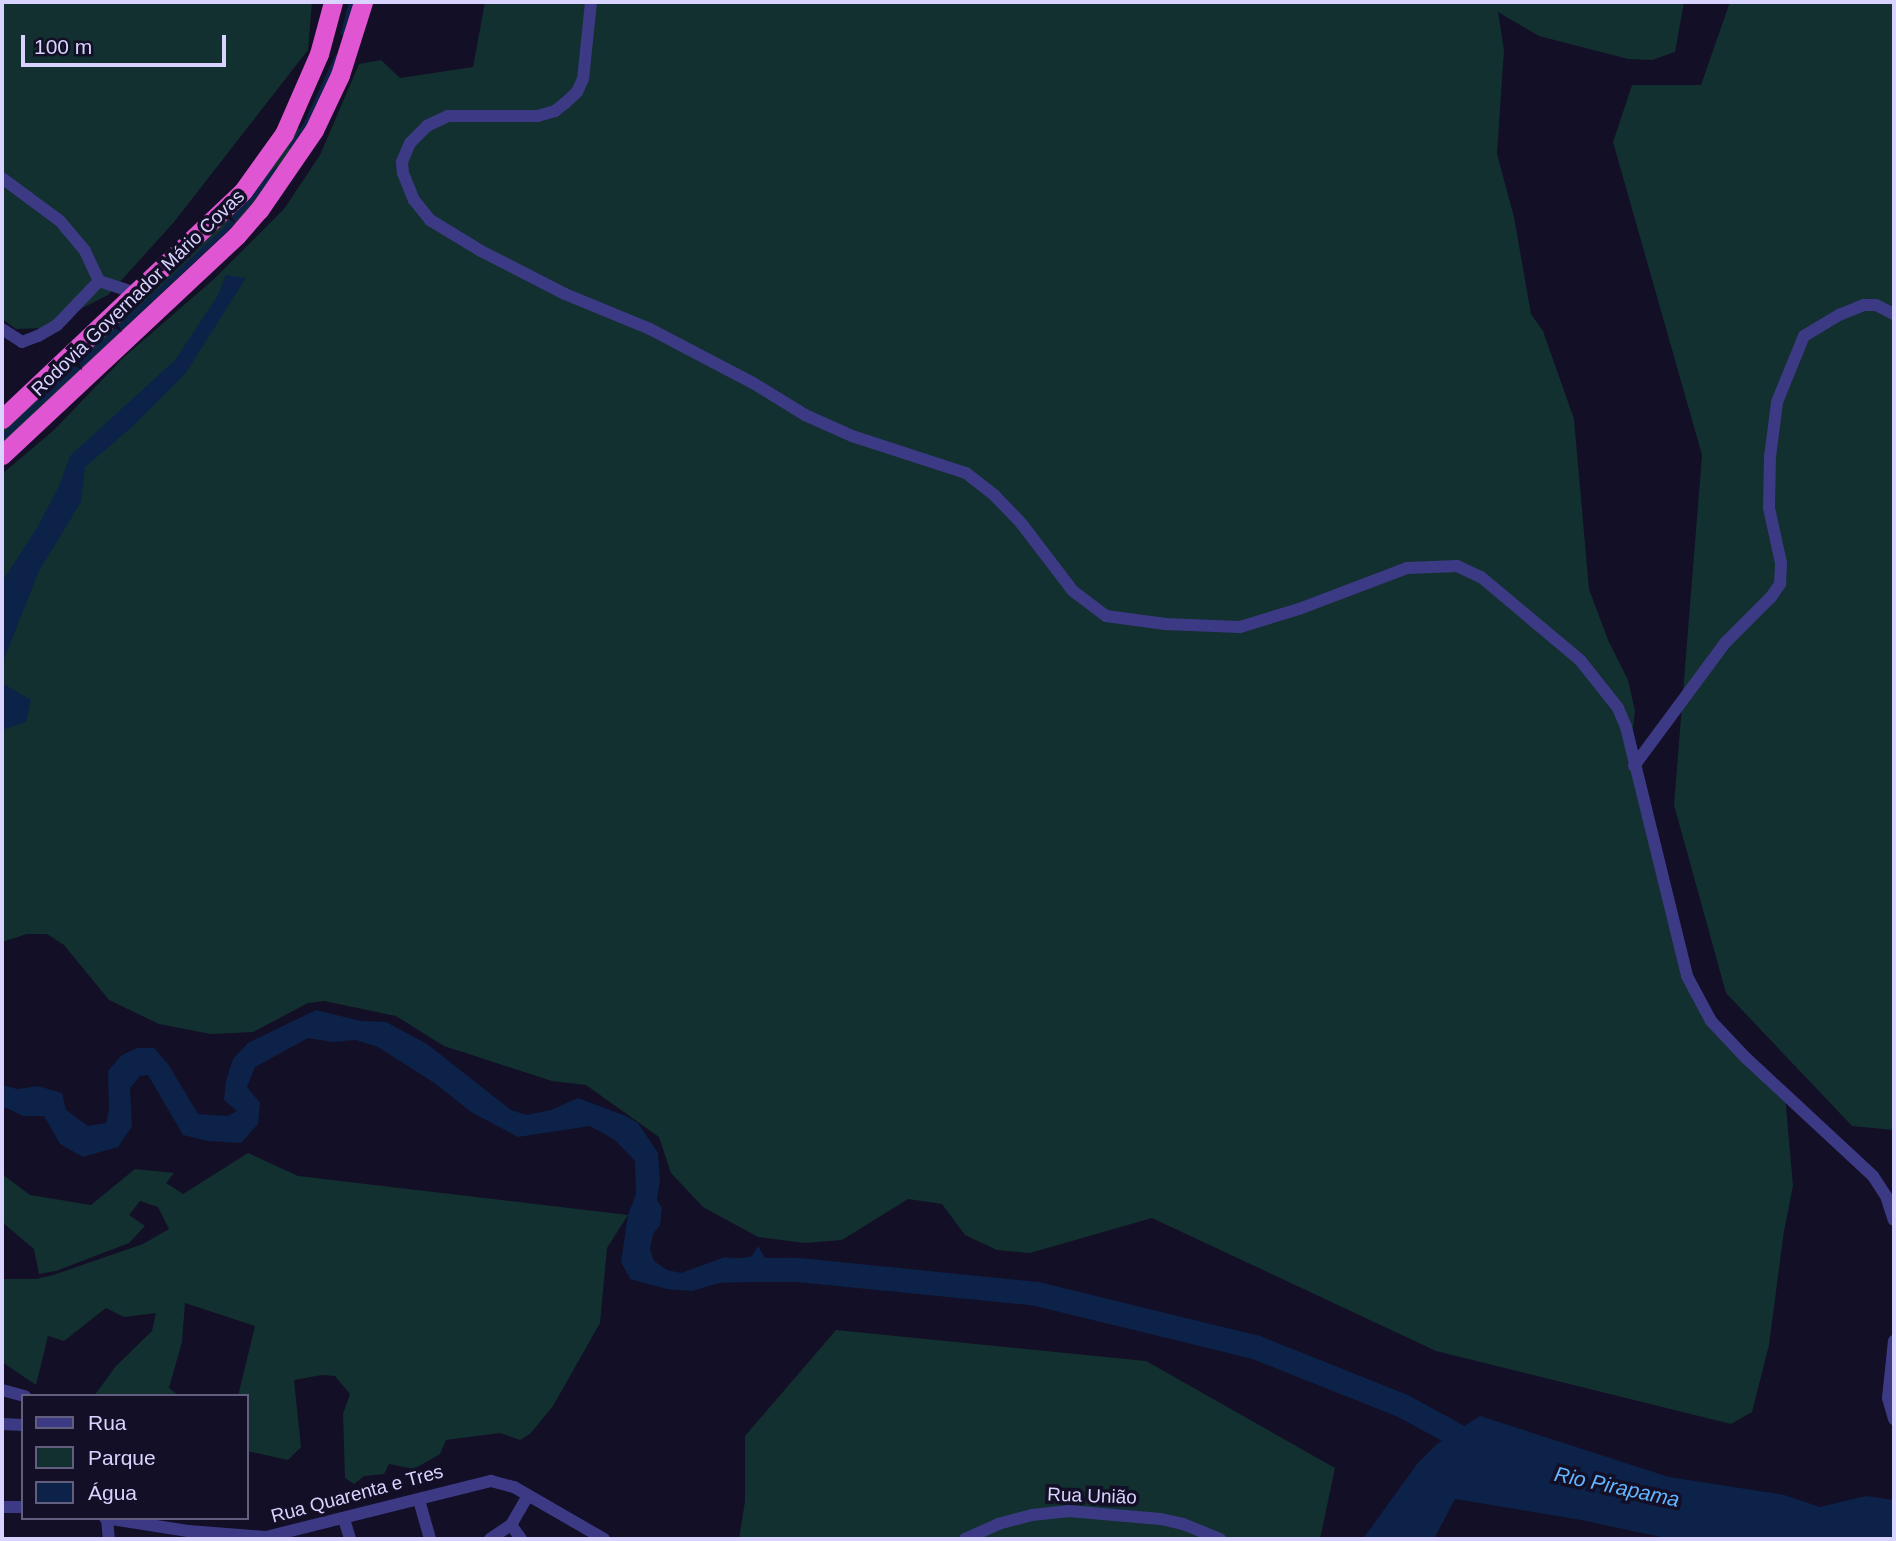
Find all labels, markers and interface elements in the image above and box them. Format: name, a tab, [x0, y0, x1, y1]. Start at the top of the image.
scale bar	[24, 21, 229, 65]
text: 100 m	[34, 35, 92, 58]
street label: Rodovia Governador Mário Covas	[27, 185, 249, 401]
legend	[21, 1394, 248, 1520]
text: Rua	[88, 1411, 127, 1434]
text: Parque	[88, 1446, 156, 1469]
street label: Rua Quarenta e Tres	[268, 1460, 446, 1528]
water label: Rio Pirapama	[1552, 1461, 1682, 1513]
text: Água	[88, 1481, 137, 1504]
street label: Rua União	[1047, 1483, 1137, 1509]

